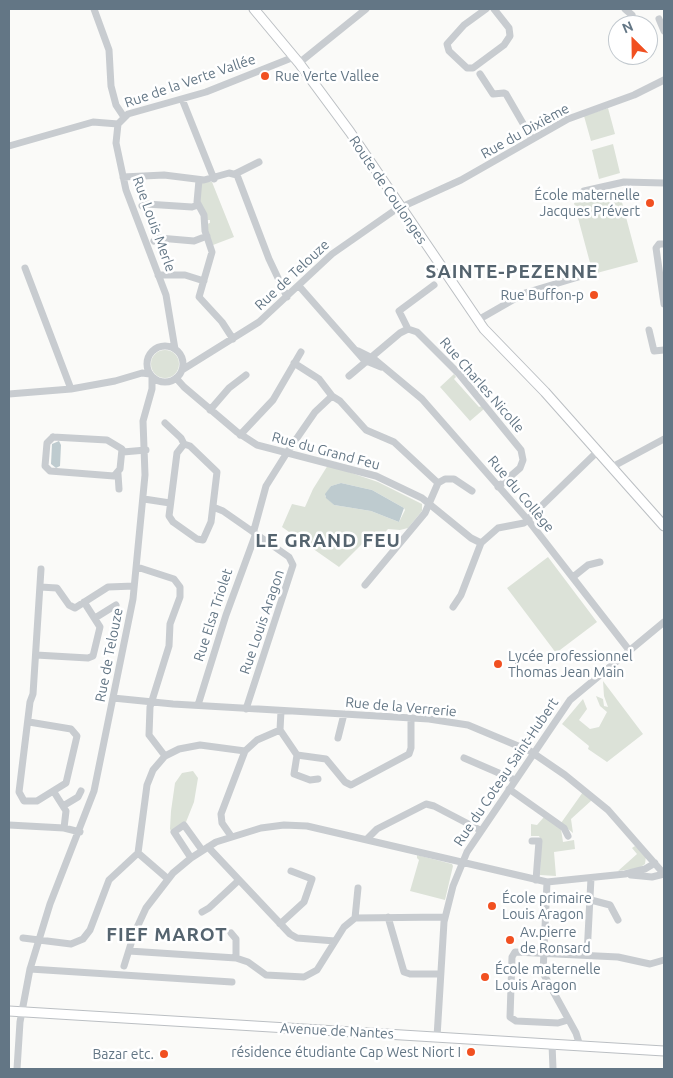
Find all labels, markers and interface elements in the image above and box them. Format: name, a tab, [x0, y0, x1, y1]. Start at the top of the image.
north arrow	[608, 15, 658, 65]
text: N	[620, 18, 635, 37]
street label: Rue de la Verte Vallée	[122, 51, 258, 111]
place label: Rue Verte Vallee	[275, 68, 379, 84]
marker: Rue Verte Vallee	[259, 70, 271, 82]
street label: Rue du Dixième	[478, 100, 572, 162]
street label: Route de Coulonges	[346, 133, 430, 247]
street label: Rue Louis Merle	[129, 174, 179, 274]
place label: École maternelle Jacques Prévert	[534, 187, 640, 220]
marker: École maternelle Jacques Prévert	[644, 197, 656, 209]
street label: Rue de Telouze	[251, 236, 333, 314]
district label: SAINTE-PEZENNE	[424, 261, 600, 283]
place label: Rue Buffon-p	[500, 287, 584, 303]
marker: Rue Buffon-p	[588, 289, 600, 301]
street label: Rue Charles Nicolle	[436, 334, 528, 436]
street label: Rue du Grand Feu	[270, 428, 382, 474]
street label: Rue du Collège	[484, 452, 558, 536]
district label: LE GRAND FEU	[254, 530, 402, 552]
street label: Rue Elsa Triolet	[190, 566, 236, 664]
street label: Rue Louis Aragon	[236, 568, 288, 676]
street label: Rue de Telouze	[92, 607, 126, 703]
place label: Lycée professionnel Thomas Jean Main	[508, 648, 633, 680]
marker: Lycée professionnel Thomas Jean Main	[492, 658, 504, 670]
street label: Rue de la Verrerie	[345, 694, 457, 720]
street label: Rue du Coteau Saint-Hubert	[450, 695, 562, 849]
place label: École primaire Louis Aragon	[502, 890, 592, 922]
marker: École primaire Louis Aragon	[486, 900, 498, 912]
district label: FIEF MAROT	[105, 924, 229, 946]
place label: Av.pierre de Ronsard	[520, 924, 591, 956]
marker: Av.pierre de Ronsard	[504, 934, 516, 946]
place label: École maternelle Louis Aragon	[495, 961, 601, 994]
marker: École maternelle Louis Aragon	[479, 971, 491, 983]
street label: Avenue de Nantes	[280, 1020, 394, 1042]
place label: résidence étudiante Cap West Niort I	[231, 1044, 461, 1060]
place label: Bazar etc.	[92, 1046, 154, 1062]
marker: résidence étudiante Cap West Niort I	[465, 1046, 477, 1058]
marker: Bazar etc.	[158, 1048, 170, 1060]

